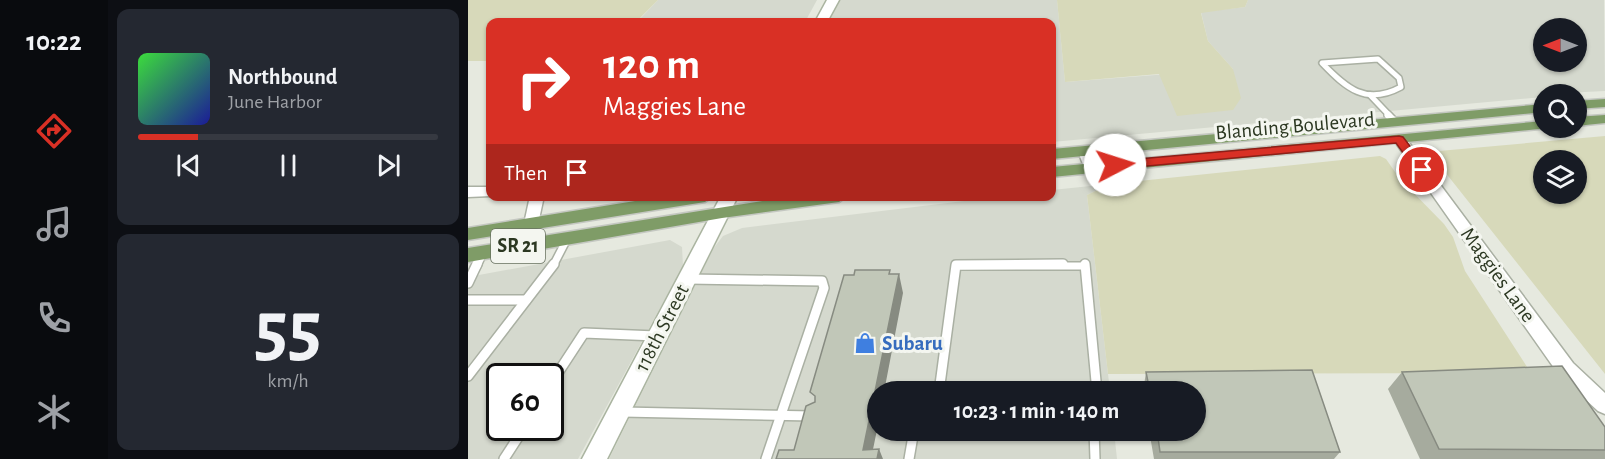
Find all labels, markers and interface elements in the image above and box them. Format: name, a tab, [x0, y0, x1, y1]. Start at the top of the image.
north arrow	[1533, 18, 1587, 72]
map controls	[1533, 18, 1587, 204]
text: 10:22	[26, 28, 82, 55]
icon: right	[504, 42, 582, 120]
text: 120 m	[603, 44, 700, 86]
text: Northbound	[228, 66, 337, 88]
button: search	[1533, 84, 1587, 138]
text: June Harbor	[228, 92, 322, 112]
text: Maggies Lane	[603, 93, 746, 120]
street label: Blanding Boulevard	[1214, 109, 1376, 143]
icon: directions	[33, 110, 75, 152]
position arrow	[1083, 133, 1147, 197]
pin	[1396, 144, 1447, 195]
icon: previous	[172, 149, 205, 182]
icon: pause	[272, 149, 305, 182]
icon: next	[372, 149, 405, 182]
button: layers	[1533, 150, 1587, 204]
icon: arrive	[1405, 153, 1438, 186]
icon: arrive	[560, 156, 593, 189]
text: Then	[504, 162, 548, 184]
icon: music	[33, 203, 75, 245]
street label: Maggies Lane	[1457, 224, 1539, 326]
road number: SR 21	[491, 229, 545, 263]
street label: 118th Street	[631, 281, 693, 375]
text: 55	[254, 291, 322, 369]
icon: phone	[33, 297, 75, 339]
shop icon: Subaru	[853, 331, 877, 355]
place label: Subaru	[882, 333, 943, 354]
speed limit sign: 60	[486, 363, 564, 441]
text: km/h	[267, 371, 309, 391]
icon: climate	[33, 391, 75, 433]
text: 10:23 · 1 min · 140 m	[954, 400, 1119, 422]

